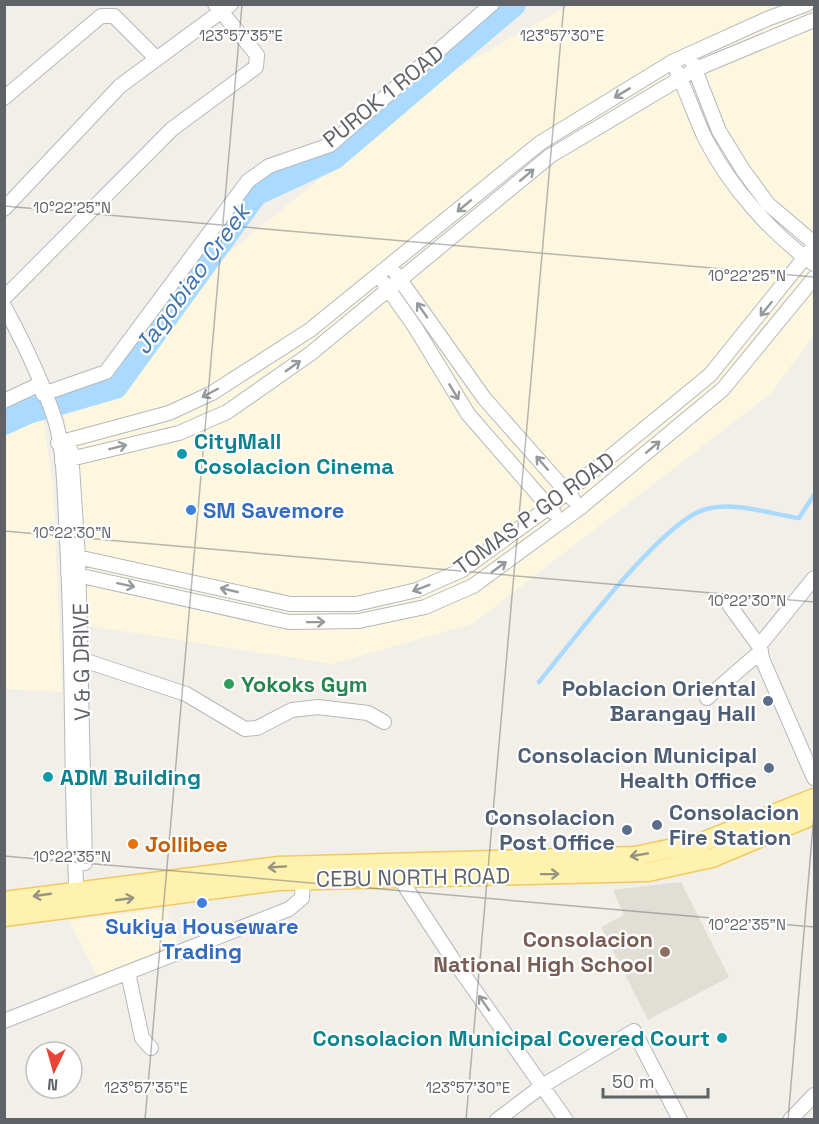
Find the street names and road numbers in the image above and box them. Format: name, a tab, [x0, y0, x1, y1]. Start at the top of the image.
street label: PUROK 1 ROAD	[317, 39, 449, 153]
street label: TOMAS P. GO ROAD	[448, 445, 620, 581]
street label: V & G DRIVE	[66, 603, 96, 721]
street label: CEBU NORTH ROAD	[316, 861, 510, 893]

